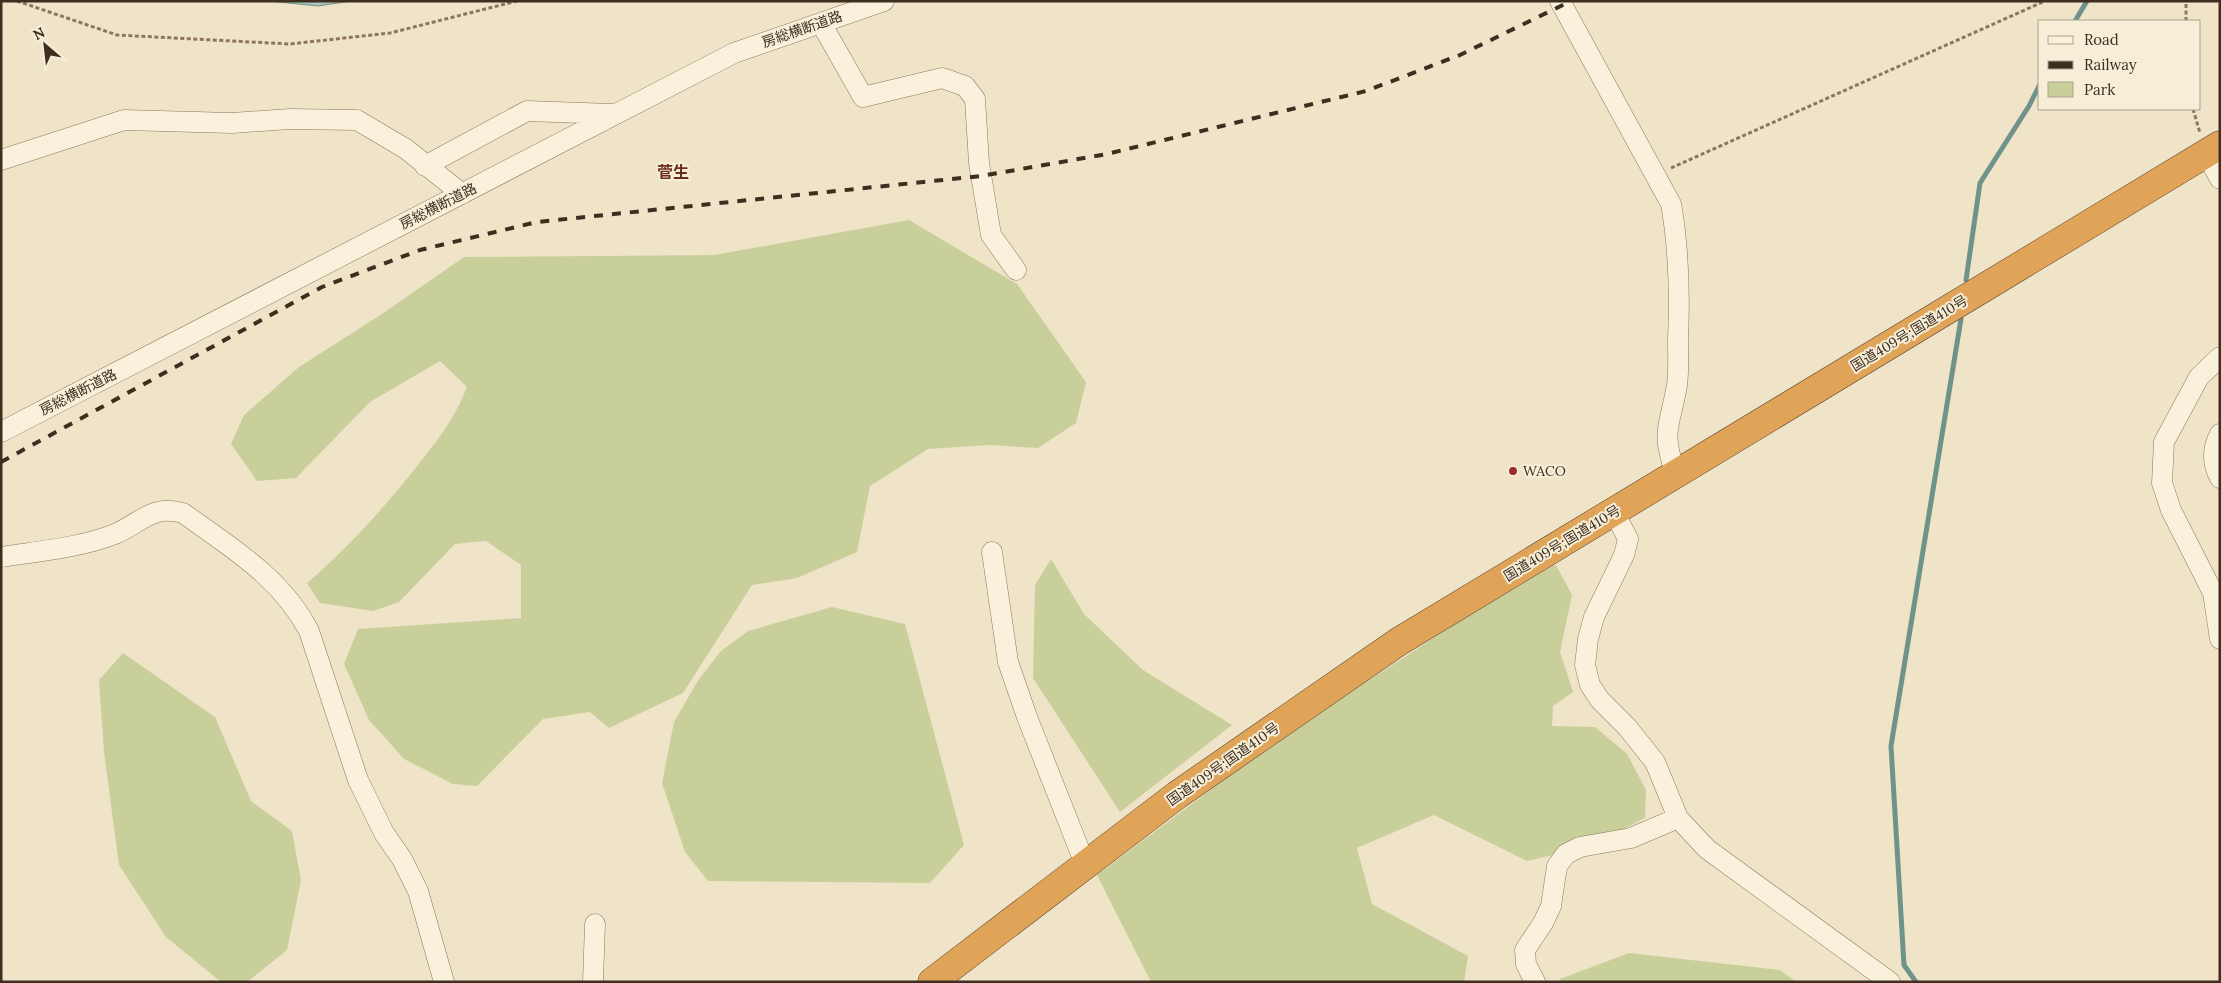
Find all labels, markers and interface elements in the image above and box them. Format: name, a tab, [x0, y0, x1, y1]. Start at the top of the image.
street label: 房総横断道路	[759, 7, 845, 51]
north arrow	[20, 20, 70, 70]
legend	[2038, 20, 2201, 110]
text: N	[30, 23, 48, 44]
text: Road	[2084, 30, 2119, 49]
text: Railway	[2084, 55, 2137, 74]
text: Park	[2084, 80, 2115, 99]
district label: 菅生	[657, 162, 689, 182]
street label: 房総横断道路	[396, 179, 480, 233]
street label: 国道409号;国道410号	[1847, 291, 1971, 375]
street label: 房総横断道路	[36, 365, 120, 419]
place label: WACO	[1523, 462, 1566, 480]
marker: WACO	[1507, 465, 1519, 477]
street label: 国道409号;国道410号	[1500, 501, 1624, 585]
street label: 国道409号;国道410号	[1163, 718, 1283, 810]

